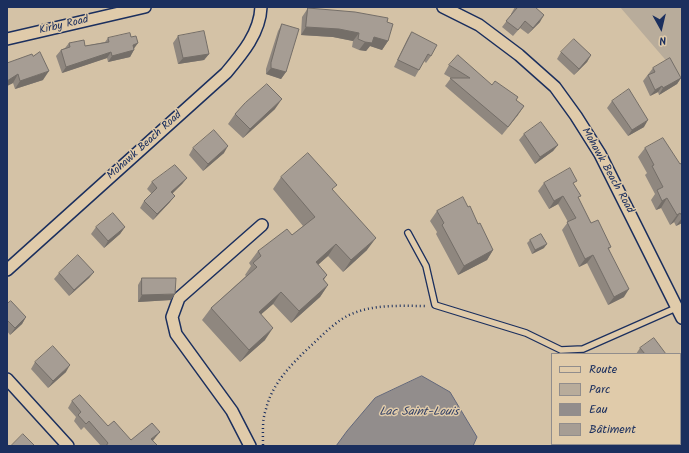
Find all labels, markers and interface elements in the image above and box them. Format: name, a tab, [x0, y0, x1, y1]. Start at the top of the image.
north arrow	[641, 8, 681, 48]
street label: Kirby Road	[38, 14, 90, 38]
text: N	[658, 30, 667, 49]
street label: Mohawk Beach Road	[105, 109, 185, 183]
street label: Mohawk Beach Road	[578, 126, 636, 216]
legend	[551, 353, 681, 445]
text: Route	[589, 360, 617, 379]
text: Parc	[589, 380, 610, 399]
text: Eau	[589, 400, 607, 419]
water label: Lac Saint-Louis	[379, 406, 459, 420]
text: Bâtiment	[589, 420, 636, 439]

